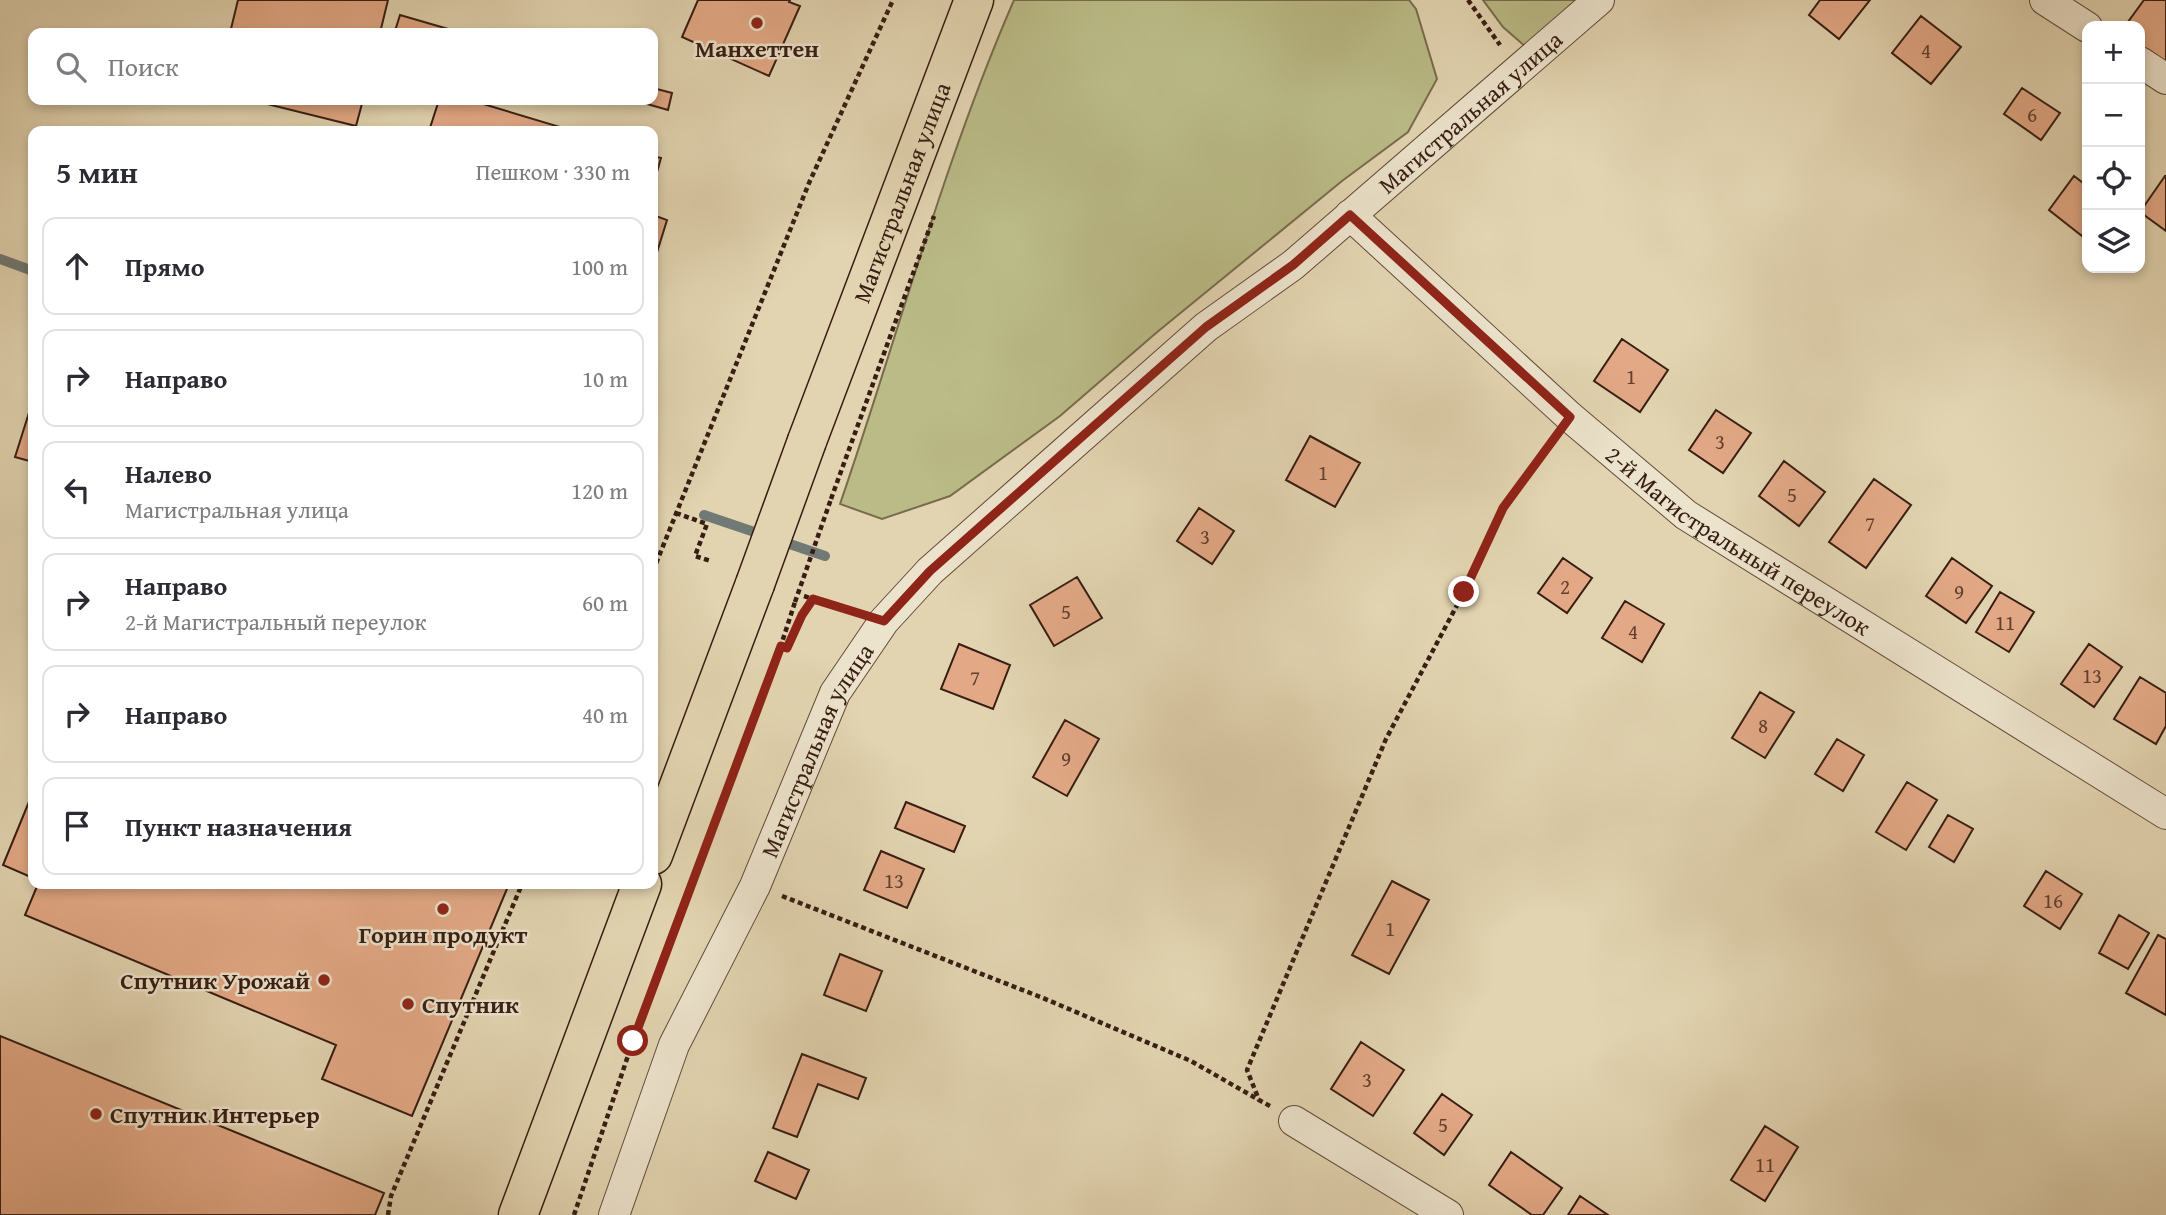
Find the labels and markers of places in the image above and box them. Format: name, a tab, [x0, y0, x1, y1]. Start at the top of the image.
marker: Манхеттен	[749, 15, 765, 31]
place label: Манхеттен	[695, 31, 819, 66]
marker: Горин продукт	[435, 901, 451, 917]
place label: Горин продукт	[359, 917, 527, 952]
place label: Спутник Урожай	[120, 963, 310, 998]
marker: Спутник Урожай	[316, 972, 332, 988]
place label: Спутник	[422, 987, 519, 1022]
marker: Спутник	[400, 996, 416, 1012]
place label: Спутник Интерьер	[110, 1097, 320, 1132]
marker: Спутник Интерьер	[88, 1106, 104, 1122]

